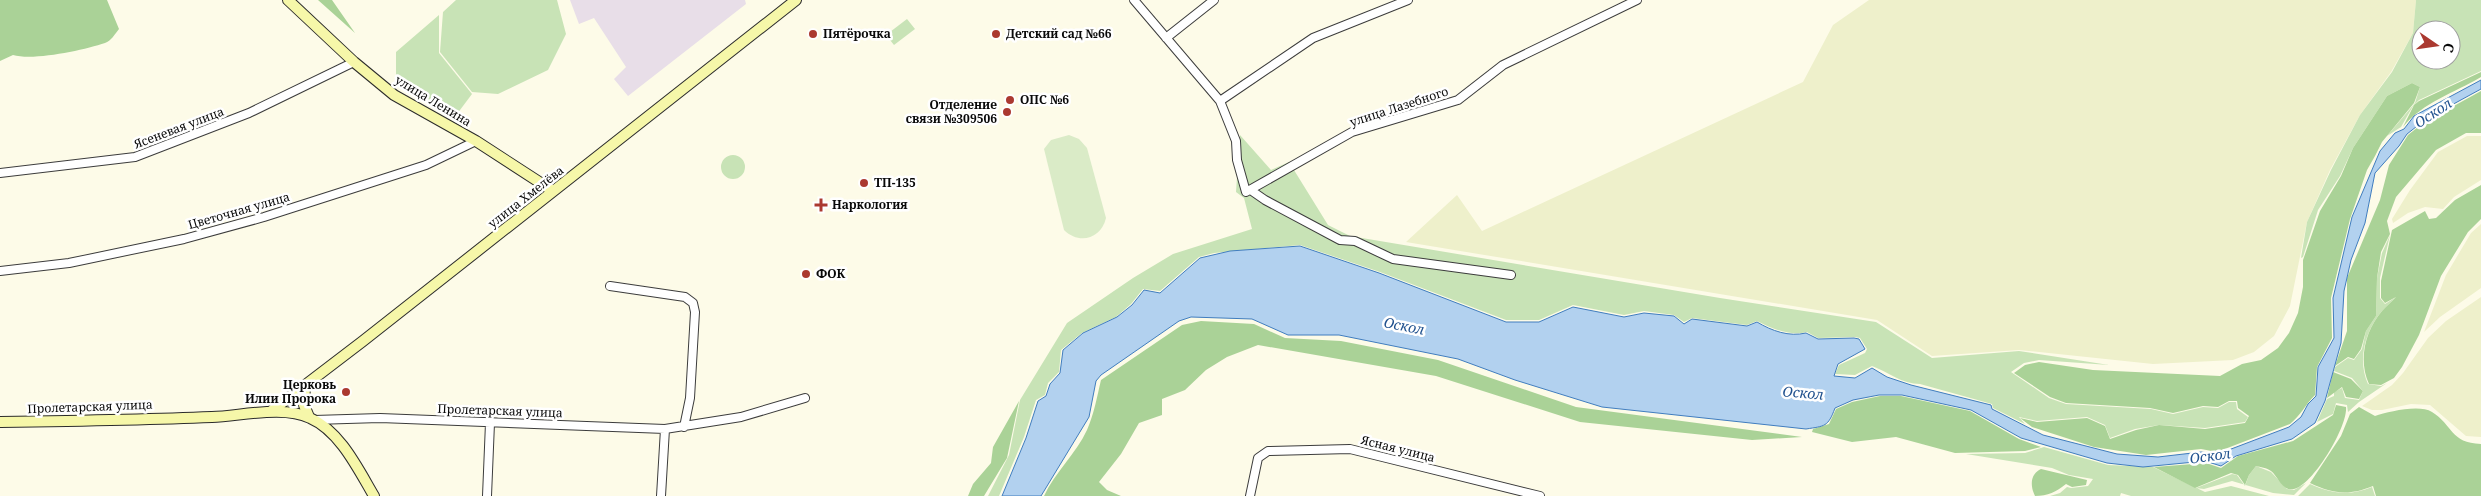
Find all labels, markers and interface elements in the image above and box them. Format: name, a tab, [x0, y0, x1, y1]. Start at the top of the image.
north arrow	[2411, 20, 2461, 70]
place label: Пятёрочка	[823, 25, 891, 42]
place label: Детский сад №66	[1006, 25, 1112, 42]
marker: Пятёрочка	[807, 28, 819, 40]
marker: Детский сад №66	[990, 28, 1002, 40]
text: С	[2439, 41, 2459, 55]
street label: улица Ленина	[392, 71, 475, 130]
street label: улица Лазебного	[1347, 83, 1450, 130]
place label: ОПС №6	[1020, 91, 1069, 108]
water label: Оскол	[2410, 93, 2455, 132]
marker: ОПС №6	[1004, 94, 1016, 106]
place label: Отделение связи №309506	[906, 96, 997, 127]
street label: Ясеневая улица	[130, 102, 226, 153]
marker: Отделение связи №309506	[1001, 106, 1013, 118]
street label: улица Хмелёва	[484, 162, 567, 232]
place label: ТП-135	[874, 174, 916, 191]
marker: ТП-135	[858, 177, 870, 189]
street label: Цветочная улица	[186, 188, 292, 233]
place label: Наркология	[832, 196, 908, 213]
marker: Наркология	[814, 198, 828, 212]
place label: ФОК	[816, 265, 846, 282]
marker: ФОК	[800, 268, 812, 280]
water label: Оскол	[1382, 312, 1426, 339]
place label: Церковь Илии Пророка	[245, 376, 336, 407]
water label: Оскол	[1782, 381, 1824, 404]
marker: Церковь Илии Пророка	[340, 386, 352, 398]
street label: Пролетарская улица	[27, 396, 153, 417]
street label: Пролетарская улица	[437, 400, 563, 421]
street label: Ясная улица	[1358, 431, 1437, 466]
water label: Оскол	[2188, 443, 2232, 468]

